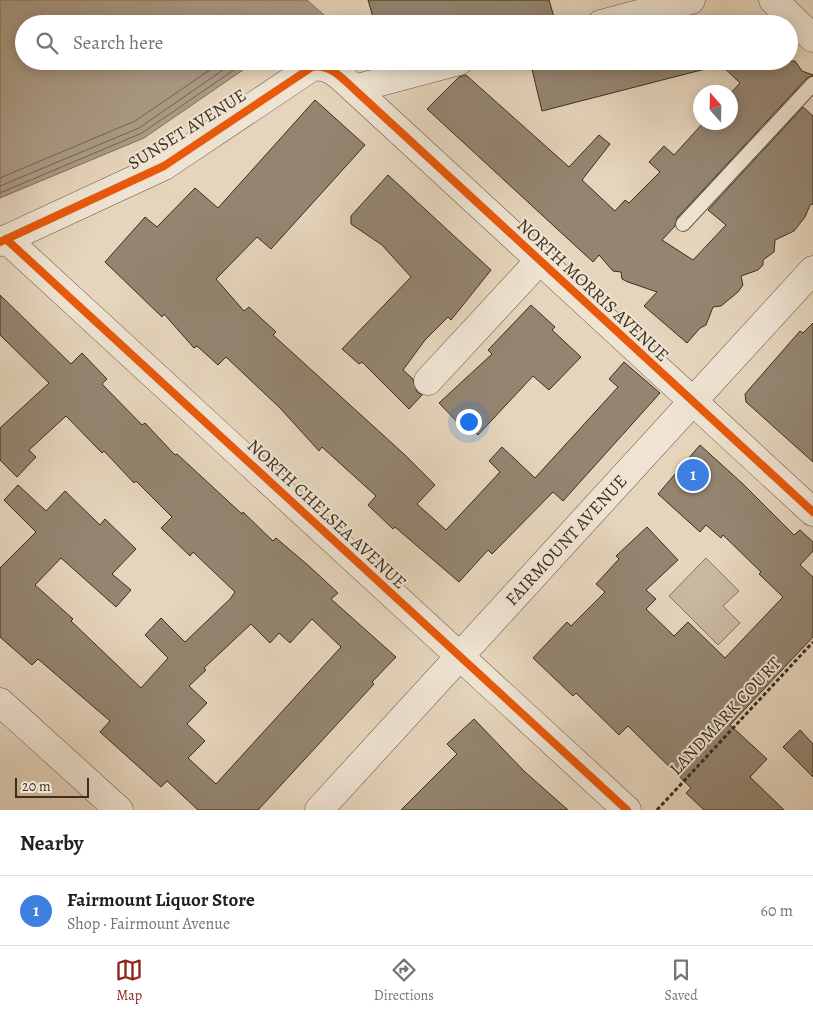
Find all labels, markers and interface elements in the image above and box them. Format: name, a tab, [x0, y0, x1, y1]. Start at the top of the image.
search box	[15, 15, 798, 70]
icon: search	[33, 29, 61, 57]
text: Search here	[73, 30, 163, 56]
street label: SUNSET AVENUE	[123, 83, 251, 175]
north arrow	[693, 85, 738, 130]
street label: NORTH MORRIS AVENUE	[512, 213, 674, 367]
your location	[456, 409, 482, 435]
street label: NORTH CHELSEA AVENUE	[242, 434, 412, 594]
pin: 1	[677, 456, 709, 494]
street label: FAIRMOUNT AVENUE	[500, 469, 632, 611]
street label: LANDMARK COURT	[664, 651, 786, 780]
scale bar	[15, 775, 89, 798]
text: 20 m	[22, 777, 51, 796]
text: Nearby	[20, 829, 83, 857]
text: Fairmount Liquor Store	[67, 887, 255, 913]
text: 1	[33, 900, 39, 922]
text: 60 m	[761, 900, 793, 922]
text: Shop · Fairmount Avenue	[67, 913, 230, 935]
tab: Map	[115, 956, 143, 1005]
tab: Directions	[374, 956, 434, 1005]
tab: Saved	[665, 956, 698, 1005]

